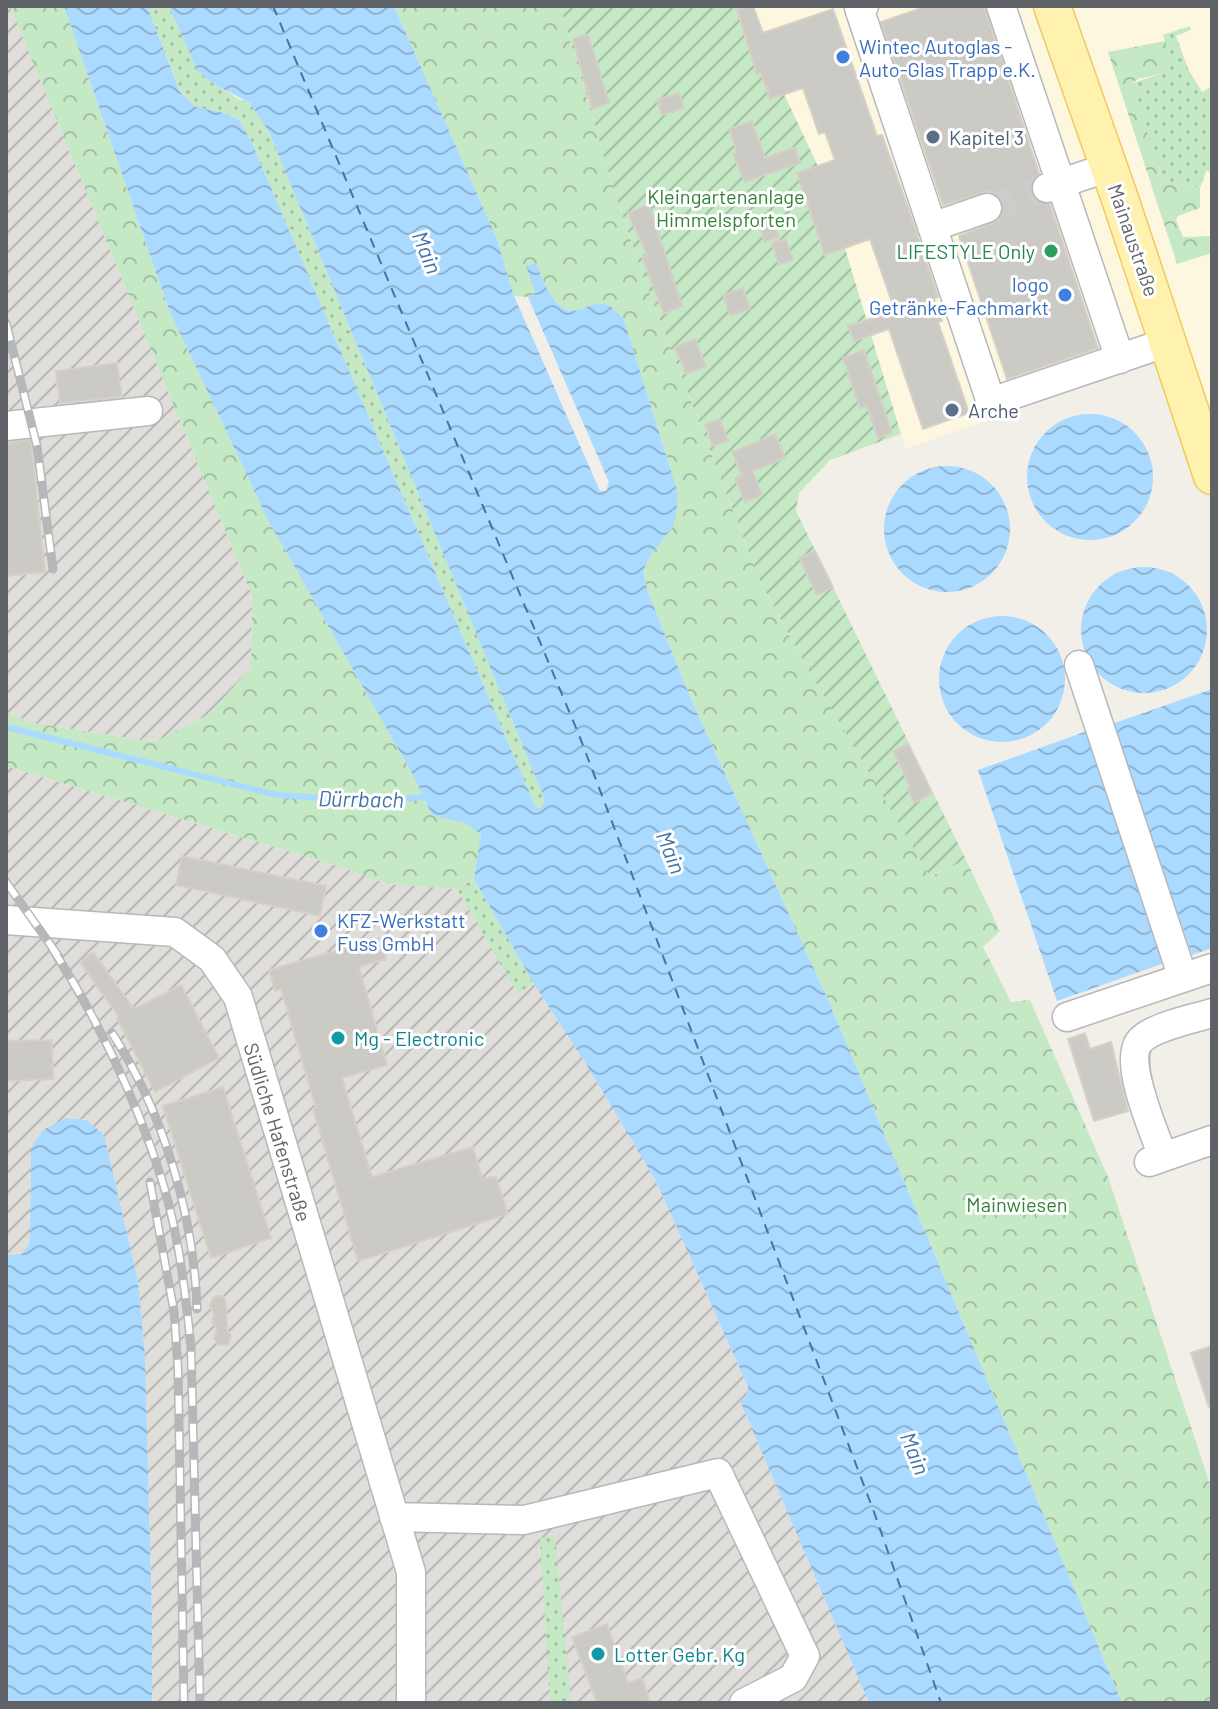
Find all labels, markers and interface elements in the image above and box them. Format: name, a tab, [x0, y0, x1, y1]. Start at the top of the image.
place label: Wintec Autoglas - Auto-Glas Trapp e.K.	[859, 34, 1036, 81]
marker: Wintec Autoglas - Auto-Glas Trapp e.K.	[834, 48, 852, 66]
place label: Kapitel 3	[949, 125, 1024, 149]
marker: Kapitel 3	[924, 128, 942, 146]
street label: Mainaustraße	[1104, 181, 1164, 299]
park label: Kleingartenanlage Himmelspforten	[647, 184, 805, 231]
water label: Main	[408, 227, 448, 277]
place label: LIFESTYLE Only	[897, 239, 1035, 263]
marker: LIFESTYLE Only	[1042, 242, 1060, 260]
place label: logo Getränke-Fachmarkt	[869, 272, 1049, 319]
marker: logo Getränke-Fachmarkt	[1056, 286, 1074, 304]
place label: Arche	[968, 398, 1019, 422]
marker: Arche	[943, 401, 961, 419]
water label: Dürrbach	[318, 784, 404, 812]
water label: Main	[652, 827, 692, 877]
place label: KFZ-Werkstatt Fuss GmbH	[337, 908, 465, 955]
marker: KFZ-Werkstatt Fuss GmbH	[312, 922, 330, 940]
place label: Mg - Electronic	[354, 1026, 484, 1050]
marker: Mg - Electronic	[329, 1029, 347, 1047]
street label: Südliche Hafenstraße	[239, 1040, 317, 1224]
park label: Mainwiesen	[966, 1192, 1068, 1216]
water label: Main	[896, 1428, 936, 1478]
place label: Lotter Gebr. Kg	[614, 1642, 745, 1666]
marker: Lotter Gebr. Kg	[589, 1645, 607, 1663]

